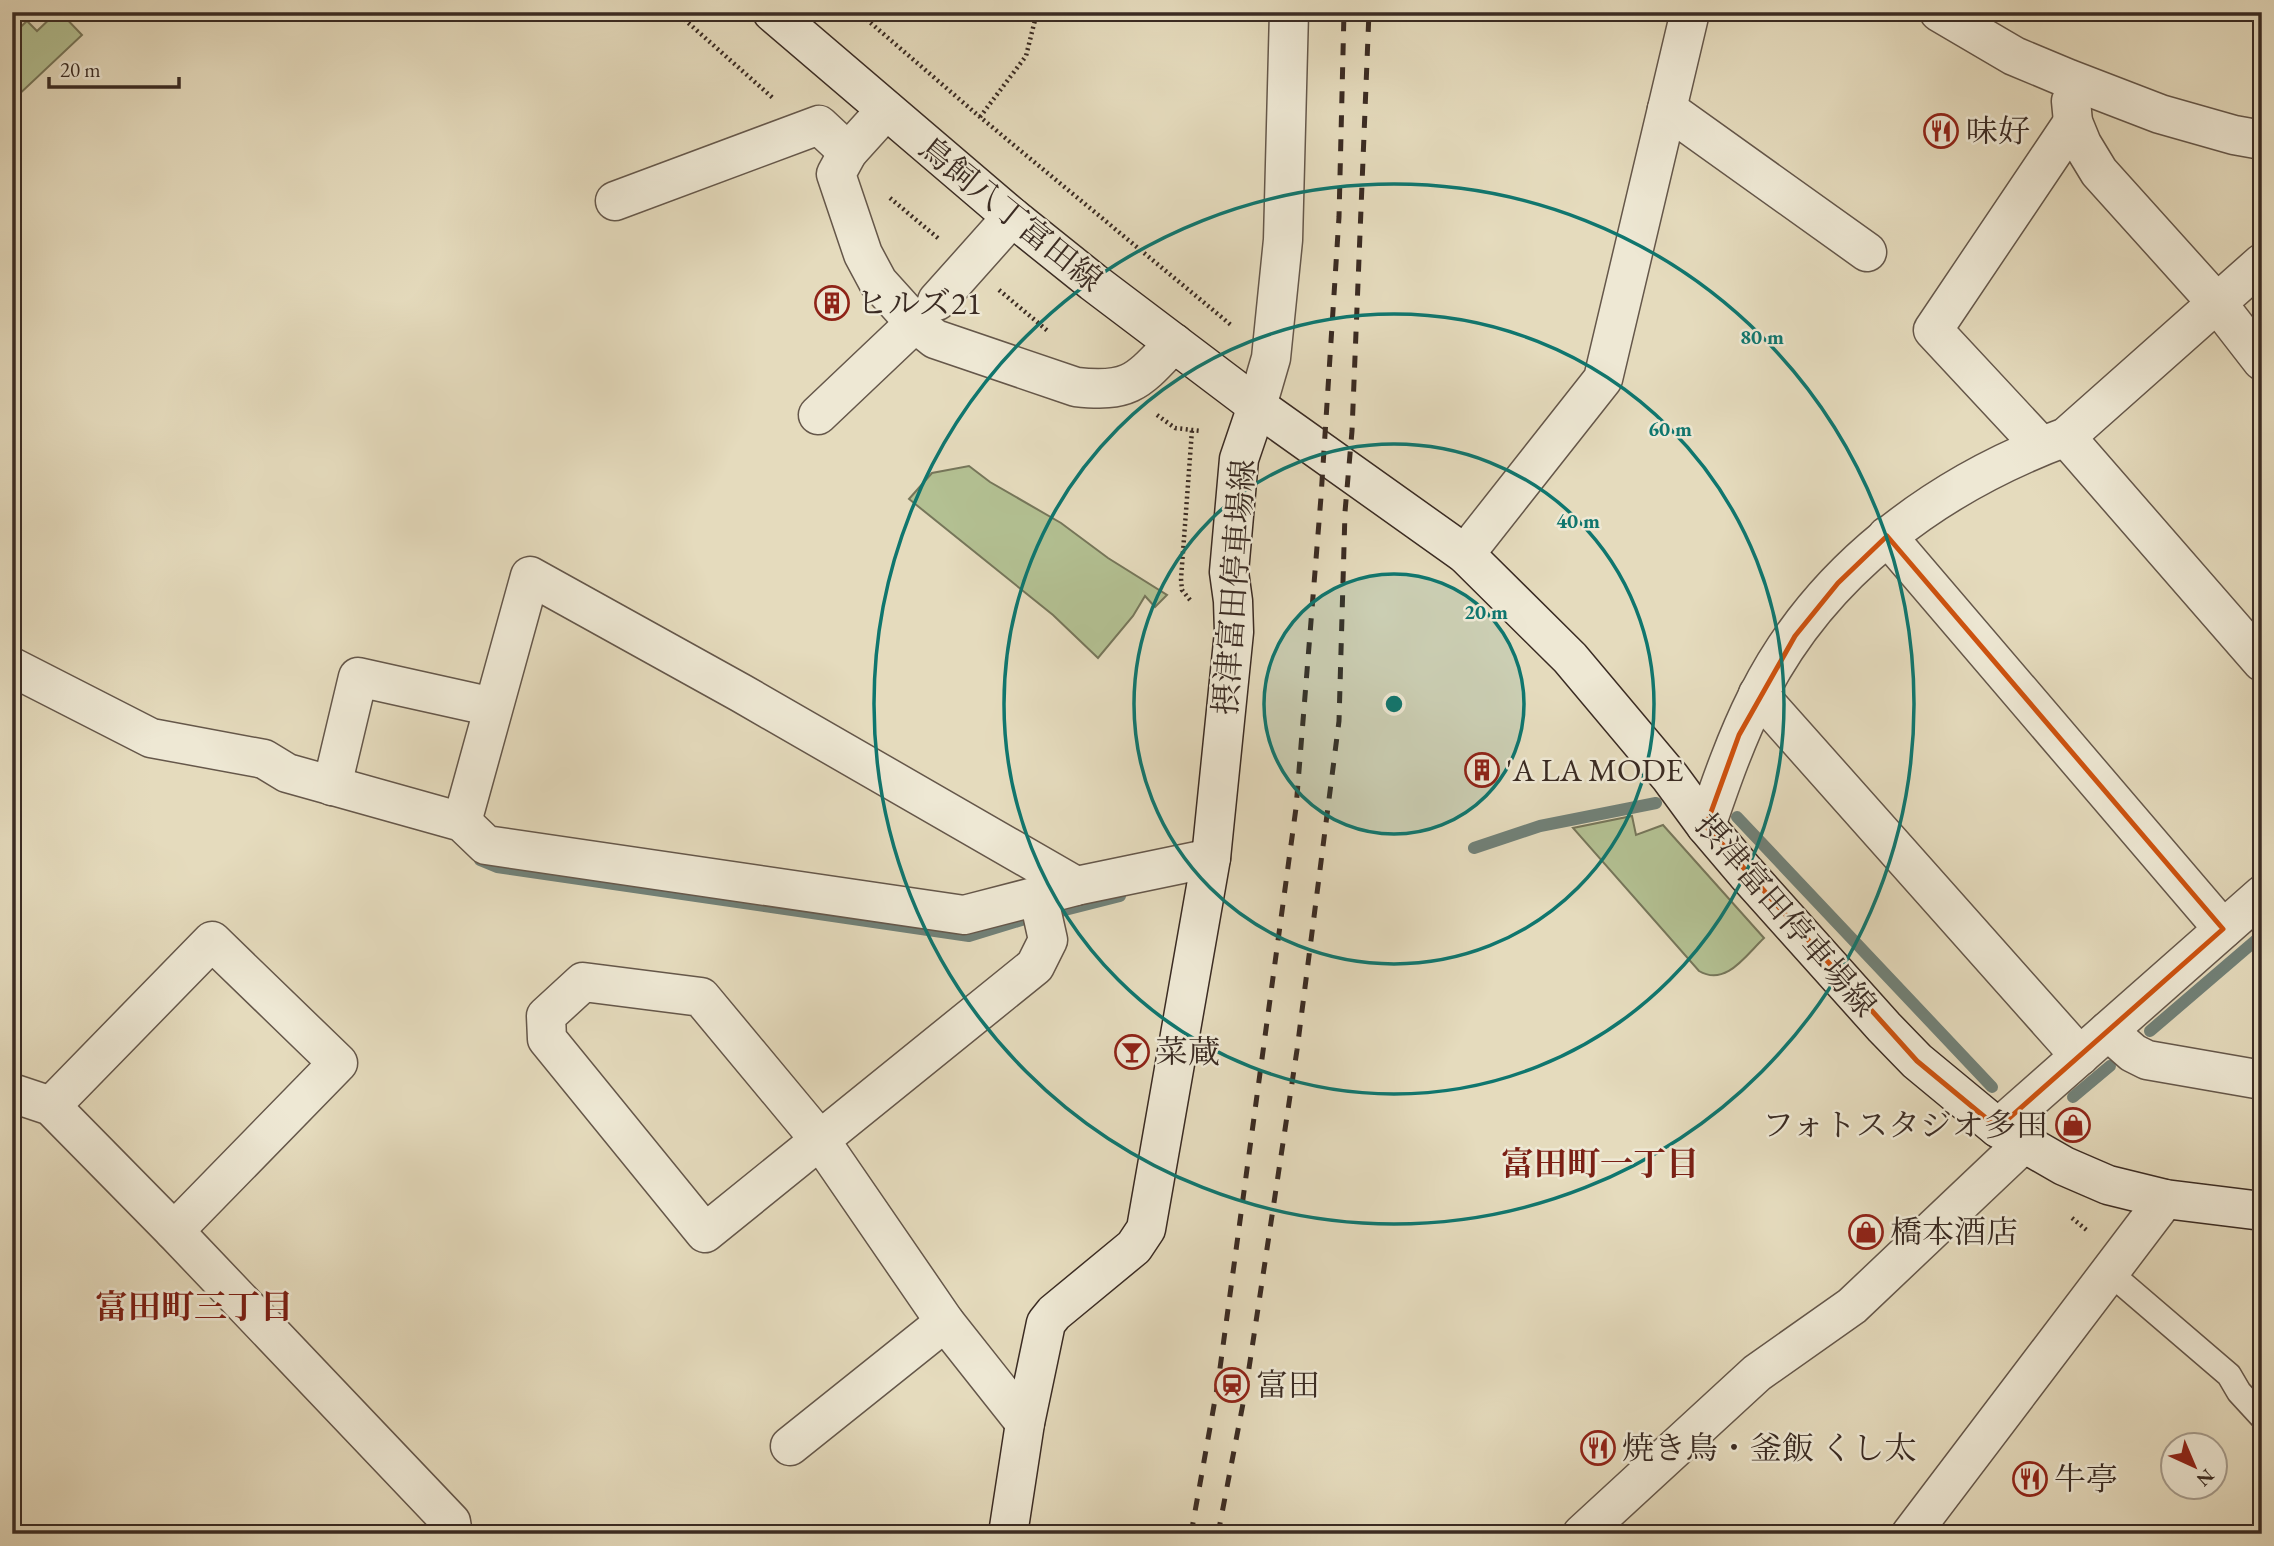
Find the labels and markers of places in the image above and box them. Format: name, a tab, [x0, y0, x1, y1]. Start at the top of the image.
place label: 味好	[1966, 110, 2030, 152]
restaurant icon: 味好	[1922, 112, 1960, 150]
place label: ヒルズ21	[856, 282, 982, 324]
building icon: ヒルズ21	[813, 284, 851, 322]
centre of rings	[1382, 692, 1406, 716]
place label: 'A LA MODE	[1506, 749, 1684, 791]
building icon: 'A LA MODE	[1463, 751, 1501, 789]
place label: 菜蔵	[1156, 1031, 1220, 1073]
bar icon: 菜蔵	[1113, 1033, 1151, 1071]
place label: フォトスタジオ多田	[1762, 1104, 2048, 1146]
shop icon: フォトスタジオ多田	[2054, 1106, 2092, 1144]
place label: 橋本酒店	[1890, 1211, 2018, 1253]
shop icon: 橋本酒店	[1847, 1213, 1885, 1251]
place label: 富田	[1256, 1364, 1320, 1406]
station icon: 富田	[1213, 1366, 1251, 1404]
place label: 焼き鳥・釜飯 くし太	[1622, 1427, 1916, 1469]
restaurant icon: 焼き鳥・釜飯 くし太	[1579, 1429, 1617, 1467]
place label: 牛亭	[2054, 1458, 2118, 1500]
restaurant icon: 牛亭	[2011, 1460, 2049, 1498]

